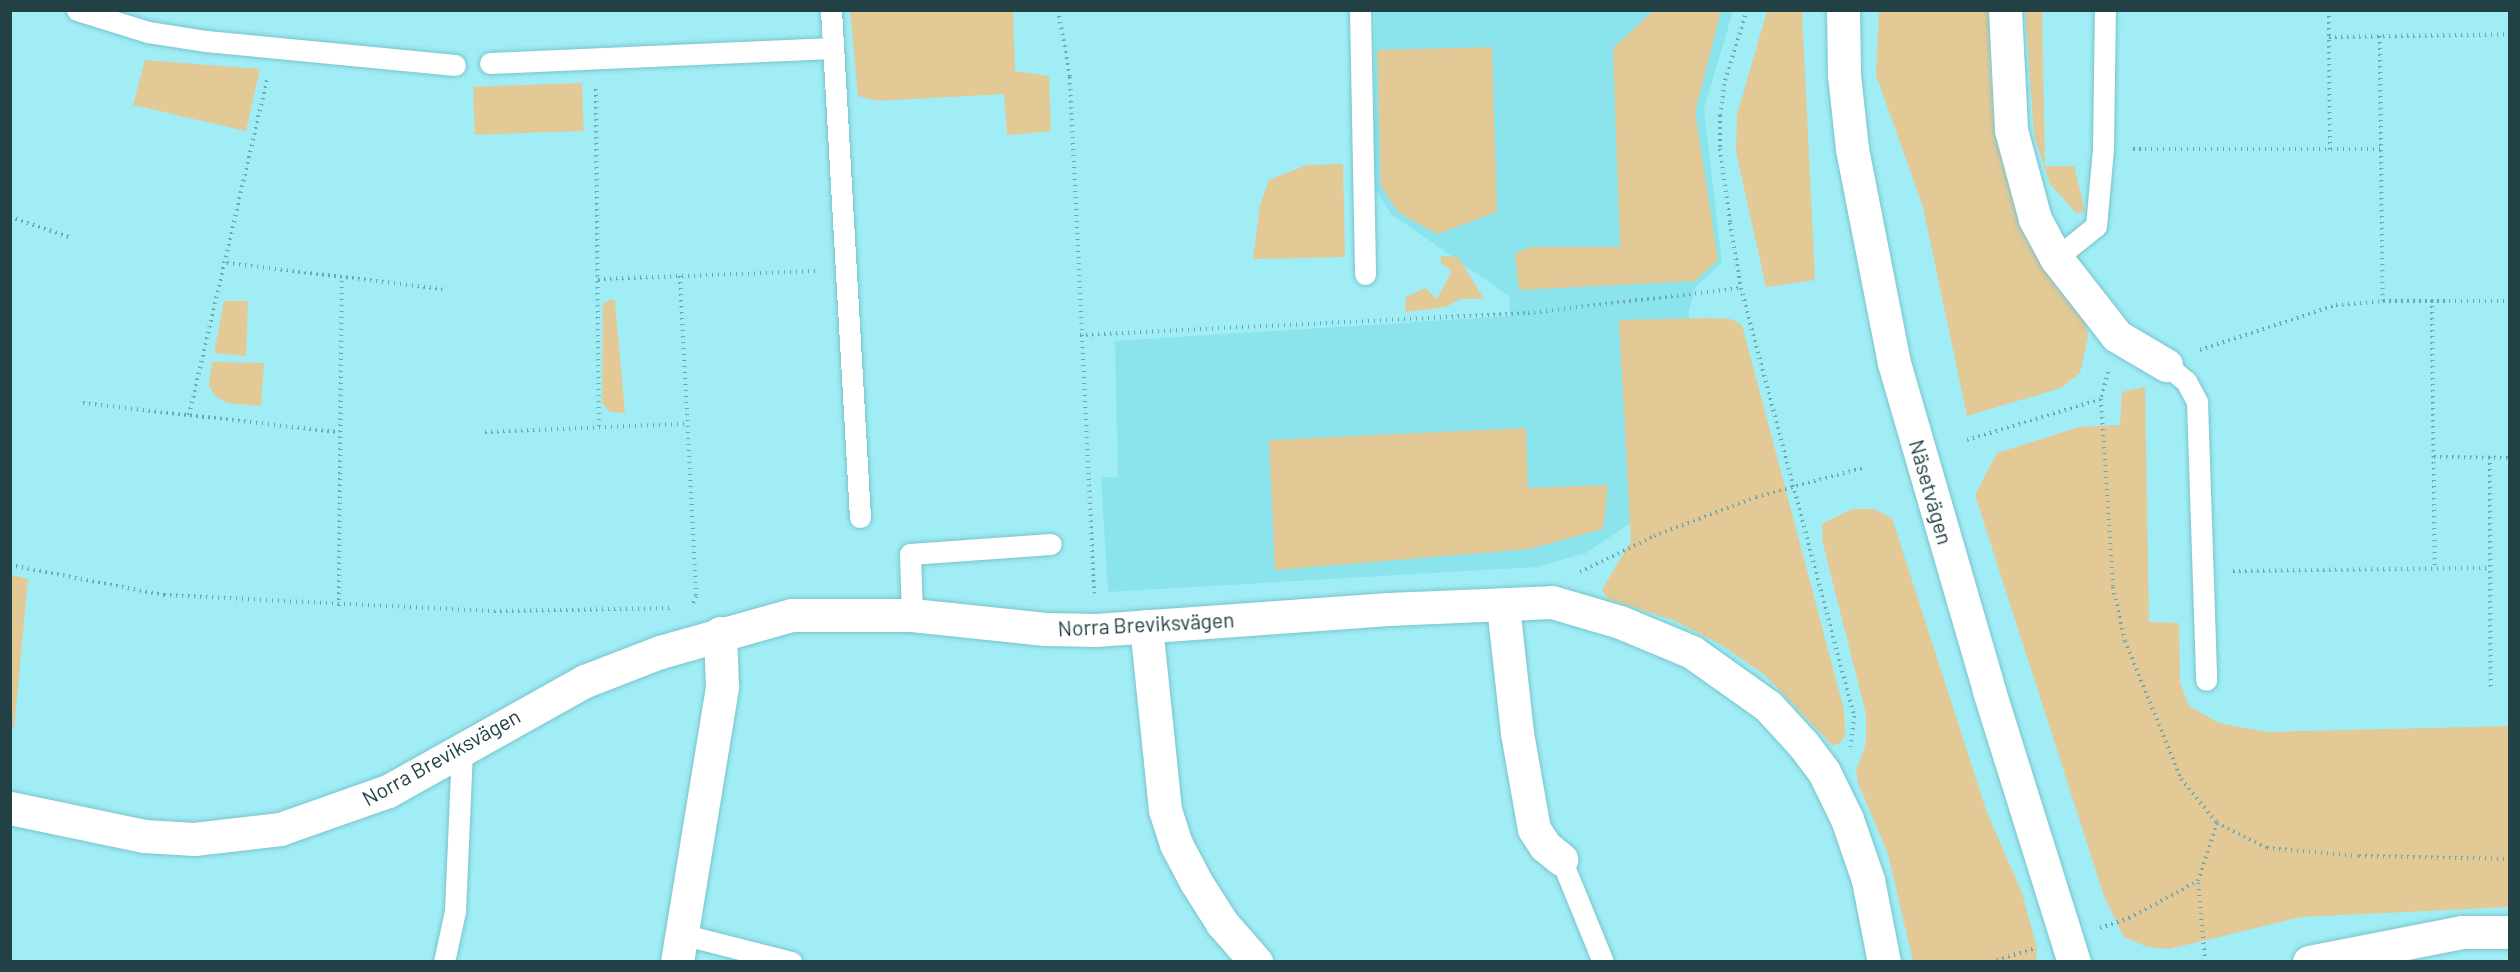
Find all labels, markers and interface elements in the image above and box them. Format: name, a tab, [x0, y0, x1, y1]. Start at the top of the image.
street label: Näsetvägen	[1904, 437, 1958, 547]
street label: Norra Breviksvägen	[1057, 607, 1235, 641]
street label: Norra Breviksvägen	[358, 703, 524, 811]

